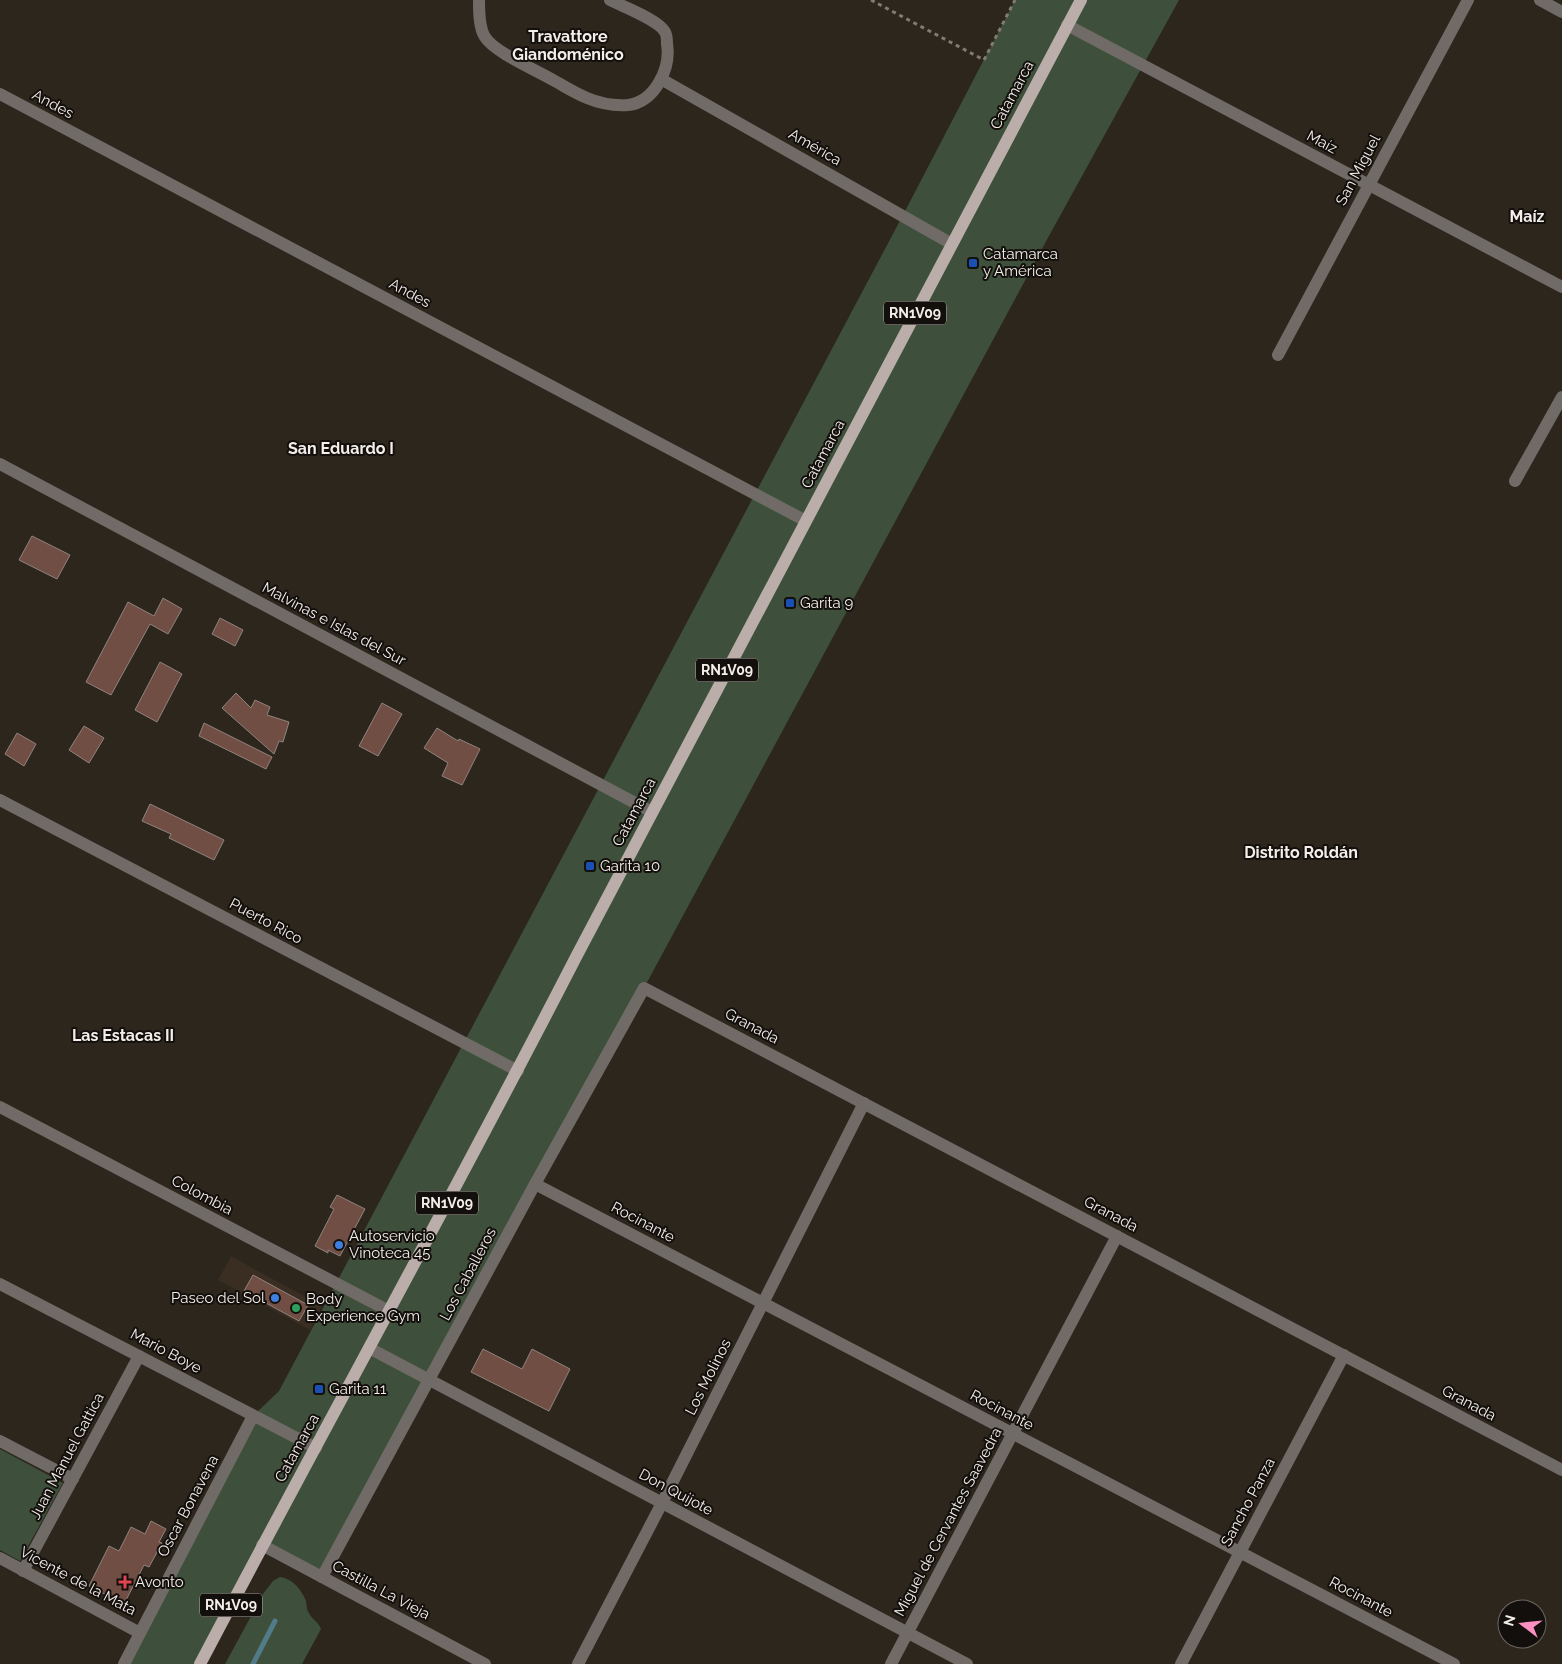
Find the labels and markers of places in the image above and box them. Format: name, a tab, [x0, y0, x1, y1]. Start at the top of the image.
place label: Catamarca y América	[983, 245, 1058, 280]
marker: Catamarca y América	[967, 257, 979, 269]
place label: Garita 9	[800, 594, 853, 612]
marker: Garita 9	[784, 597, 796, 609]
place label: Garita 10	[600, 857, 660, 875]
marker: Garita 10	[584, 860, 596, 872]
place label: Autoservicio Vinoteca 45	[349, 1227, 435, 1262]
marker: Autoservicio Vinoteca 45	[333, 1239, 345, 1251]
place label: Paseo del Sol	[171, 1289, 266, 1307]
place label: Body Experience Gym	[306, 1290, 420, 1325]
marker: Paseo del Sol	[269, 1292, 281, 1304]
marker: Body Experience Gym	[290, 1302, 302, 1314]
place label: Garita 11	[329, 1380, 387, 1398]
marker: Garita 11	[313, 1383, 325, 1395]
place label: Avonto	[135, 1573, 184, 1591]
marker: Avonto	[119, 1576, 131, 1588]

